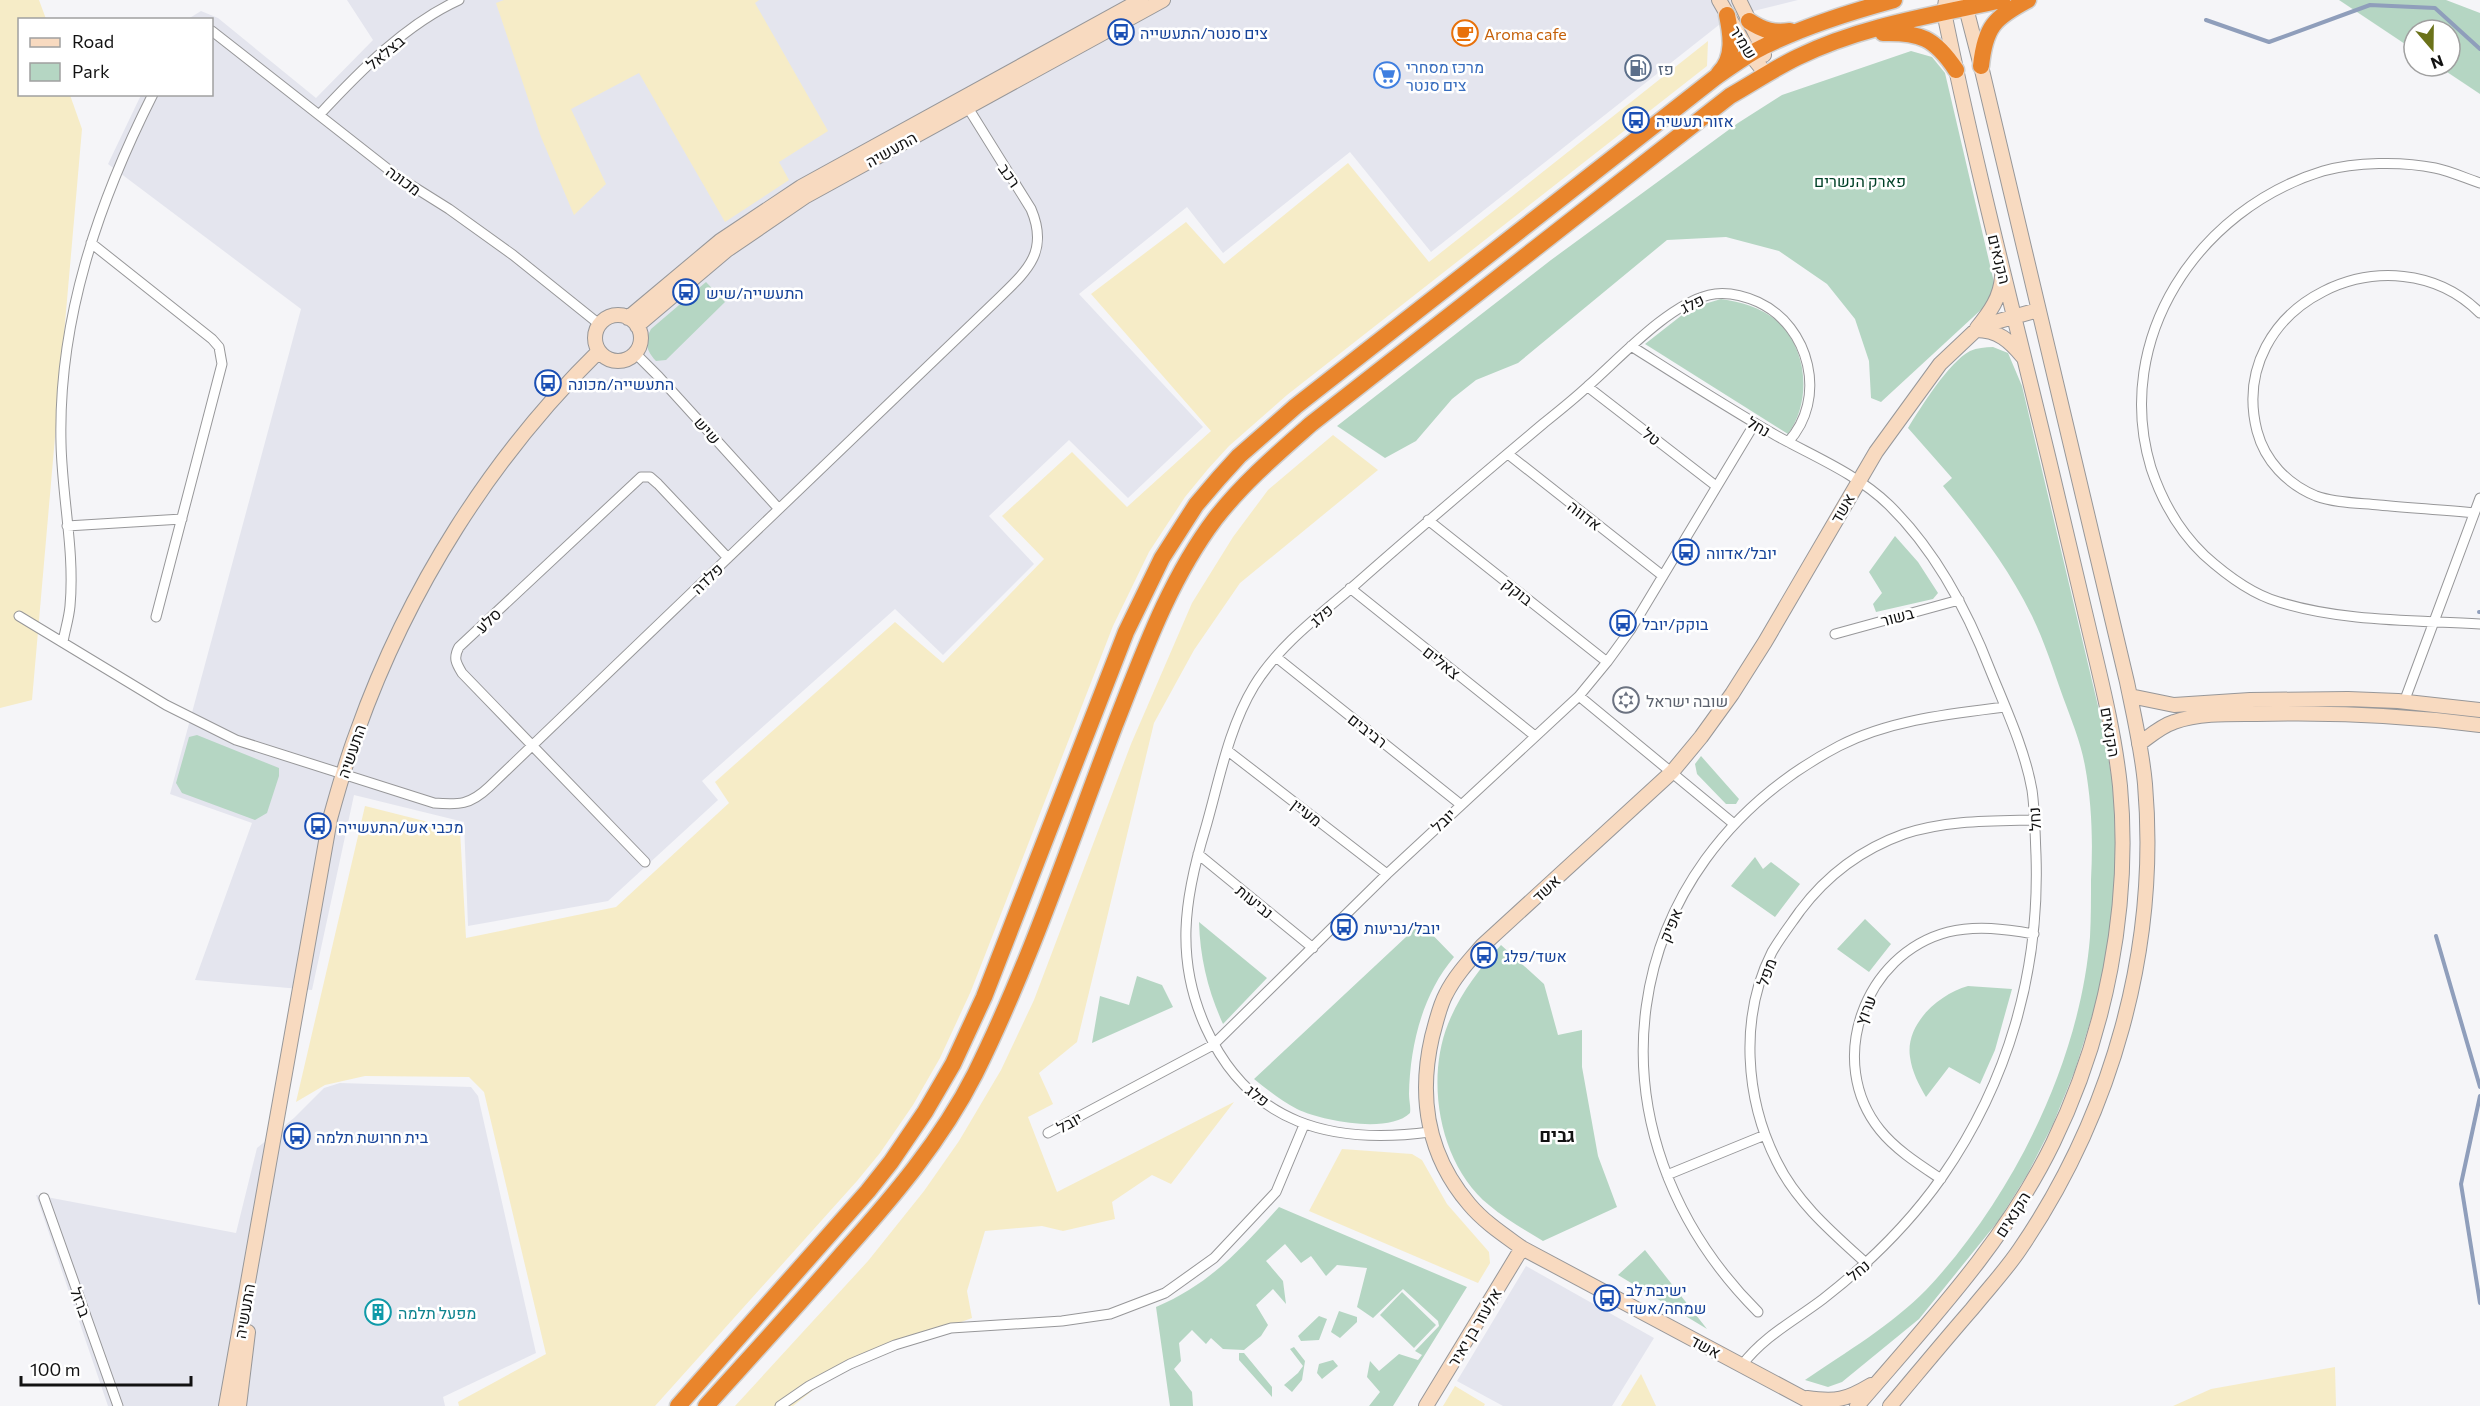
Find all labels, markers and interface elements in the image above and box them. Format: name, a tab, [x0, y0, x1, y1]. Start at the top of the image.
bus stop icon: צים סנטר/התעשייה	[1106, 17, 1136, 47]
legend	[18, 18, 213, 96]
cafe icon: Aroma cafe	[1450, 18, 1480, 48]
north arrow	[2402, 18, 2462, 78]
street label: שמיר	[1727, 22, 1761, 62]
place label: צים סנטר/התעשייה	[1140, 23, 1268, 42]
place label: Aroma cafe	[1484, 24, 1567, 43]
text: Road	[72, 30, 114, 52]
street label: בצלאל	[362, 30, 408, 73]
text: N	[2428, 52, 2446, 74]
fuel station icon: פז	[1623, 53, 1653, 83]
place label: מרכז מסחרי צים סנטר	[1406, 57, 1484, 94]
place label: פז	[1658, 59, 1674, 78]
text: Park	[72, 60, 110, 82]
supermarket icon: מרכז מסחרי צים סנטר	[1372, 60, 1402, 90]
bus stop icon: אזור תעשיה	[1621, 105, 1651, 135]
place label: אזור תעשיה	[1656, 111, 1734, 130]
street label: התעשיה	[862, 127, 920, 171]
street label: רכב	[995, 159, 1025, 191]
street label: מכונה	[383, 161, 425, 199]
park label: פארק הנשרים	[1814, 171, 1906, 190]
street label: הקנאים	[1985, 232, 2015, 286]
bus stop icon: התעשייה/שיש	[671, 277, 701, 307]
place label: התעשייה/שיש	[706, 283, 804, 302]
street label: פלג	[1677, 289, 1707, 317]
bus stop icon: התעשייה/מכונה	[533, 368, 563, 398]
place label: התעשייה/מכונה	[568, 374, 674, 393]
street label: שיש	[691, 412, 725, 448]
street label: נחל	[1744, 412, 1774, 440]
street label: טל	[1639, 423, 1665, 449]
street label: אשד	[1826, 490, 1858, 526]
street label: אדווה	[1564, 496, 1606, 534]
bus stop icon: יובל/אדווה	[1671, 537, 1701, 567]
place label: יובל/אדווה	[1706, 543, 1777, 562]
street label: פלדה	[687, 559, 727, 597]
street label: בוקק	[1499, 573, 1537, 609]
street label: פלג	[1306, 600, 1336, 630]
street label: בשור	[1878, 602, 1916, 630]
street label: סלע	[471, 604, 505, 636]
bus stop icon: בוקק/יובל	[1608, 608, 1638, 638]
place label: בוקק/יובל	[1642, 614, 1709, 633]
street label: צאלים	[1420, 641, 1465, 683]
synagogue icon: שובה ישראל	[1611, 685, 1641, 715]
place label: שובה ישראל	[1646, 691, 1728, 710]
street label: הקנאים	[2097, 706, 2125, 758]
street label: רביבים	[1345, 709, 1391, 751]
street label: התעשיה	[333, 722, 369, 780]
street label: מעיין	[1288, 794, 1326, 830]
street label: יובל	[1427, 804, 1459, 836]
street label: נחל	[2024, 806, 2044, 832]
bus stop icon: מכבי אש/התעשייה	[303, 811, 333, 841]
place label: מכבי אש/התעשייה	[338, 817, 464, 836]
street label: אשד	[1528, 870, 1564, 906]
street label: נביעות	[1232, 880, 1278, 922]
street label: אפיק	[1654, 905, 1686, 945]
bus stop icon: יובל/נביעות	[1329, 912, 1359, 942]
place label: יובל/נביעות	[1364, 918, 1440, 937]
bus stop icon: אשד/פלג	[1469, 940, 1499, 970]
place label: אשד/פלג	[1504, 946, 1567, 965]
street label: מפל	[1752, 955, 1780, 989]
street label: ערוץ	[1850, 992, 1880, 1028]
street label: פלג	[1243, 1080, 1273, 1110]
street label: יובל	[1053, 1107, 1085, 1137]
bus stop icon: בית חרושת תלמה	[282, 1121, 312, 1151]
district label: גבים	[1539, 1124, 1575, 1146]
place label: בית חרושת תלמה	[316, 1127, 429, 1146]
street label: הקנאים	[1990, 1188, 2034, 1240]
street label: נחל	[1843, 1255, 1873, 1285]
place label: ישיבת לב שמחה/אשד	[1626, 1280, 1706, 1317]
street label: התעשיה	[230, 1282, 258, 1340]
bus stop icon: ישיבת לב שמחה/אשד	[1592, 1283, 1622, 1313]
street label: אלעזר בן יאיר	[1443, 1284, 1505, 1370]
street label: ברזל	[67, 1285, 95, 1320]
building icon: מפעל תלמה	[363, 1297, 393, 1327]
place label: מפעל תלמה	[398, 1303, 477, 1322]
street label: אשד	[1688, 1330, 1724, 1362]
scale bar	[21, 1349, 190, 1387]
text: 100 m	[30, 1358, 80, 1380]

